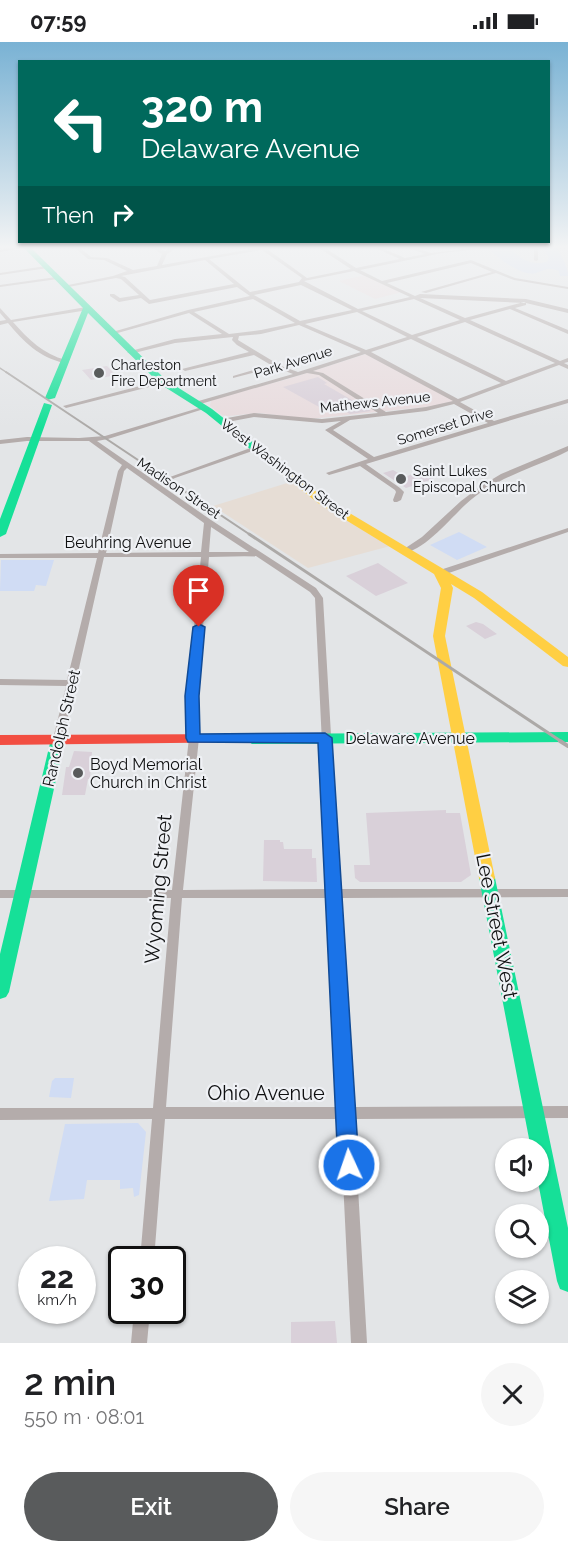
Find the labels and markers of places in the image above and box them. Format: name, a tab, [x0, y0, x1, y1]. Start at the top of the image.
place label: Charleston Fire Department	[111, 357, 217, 389]
marker: Charleston Fire Department	[92, 366, 106, 380]
place label: Saint Lukes Episcopal Church	[413, 463, 526, 495]
marker: Saint Lukes Episcopal Church	[394, 472, 408, 486]
pin	[173, 565, 224, 627]
place label: Boyd Memorial Church in Christ	[90, 755, 207, 792]
marker: Boyd Memorial Church in Christ	[71, 766, 85, 780]

